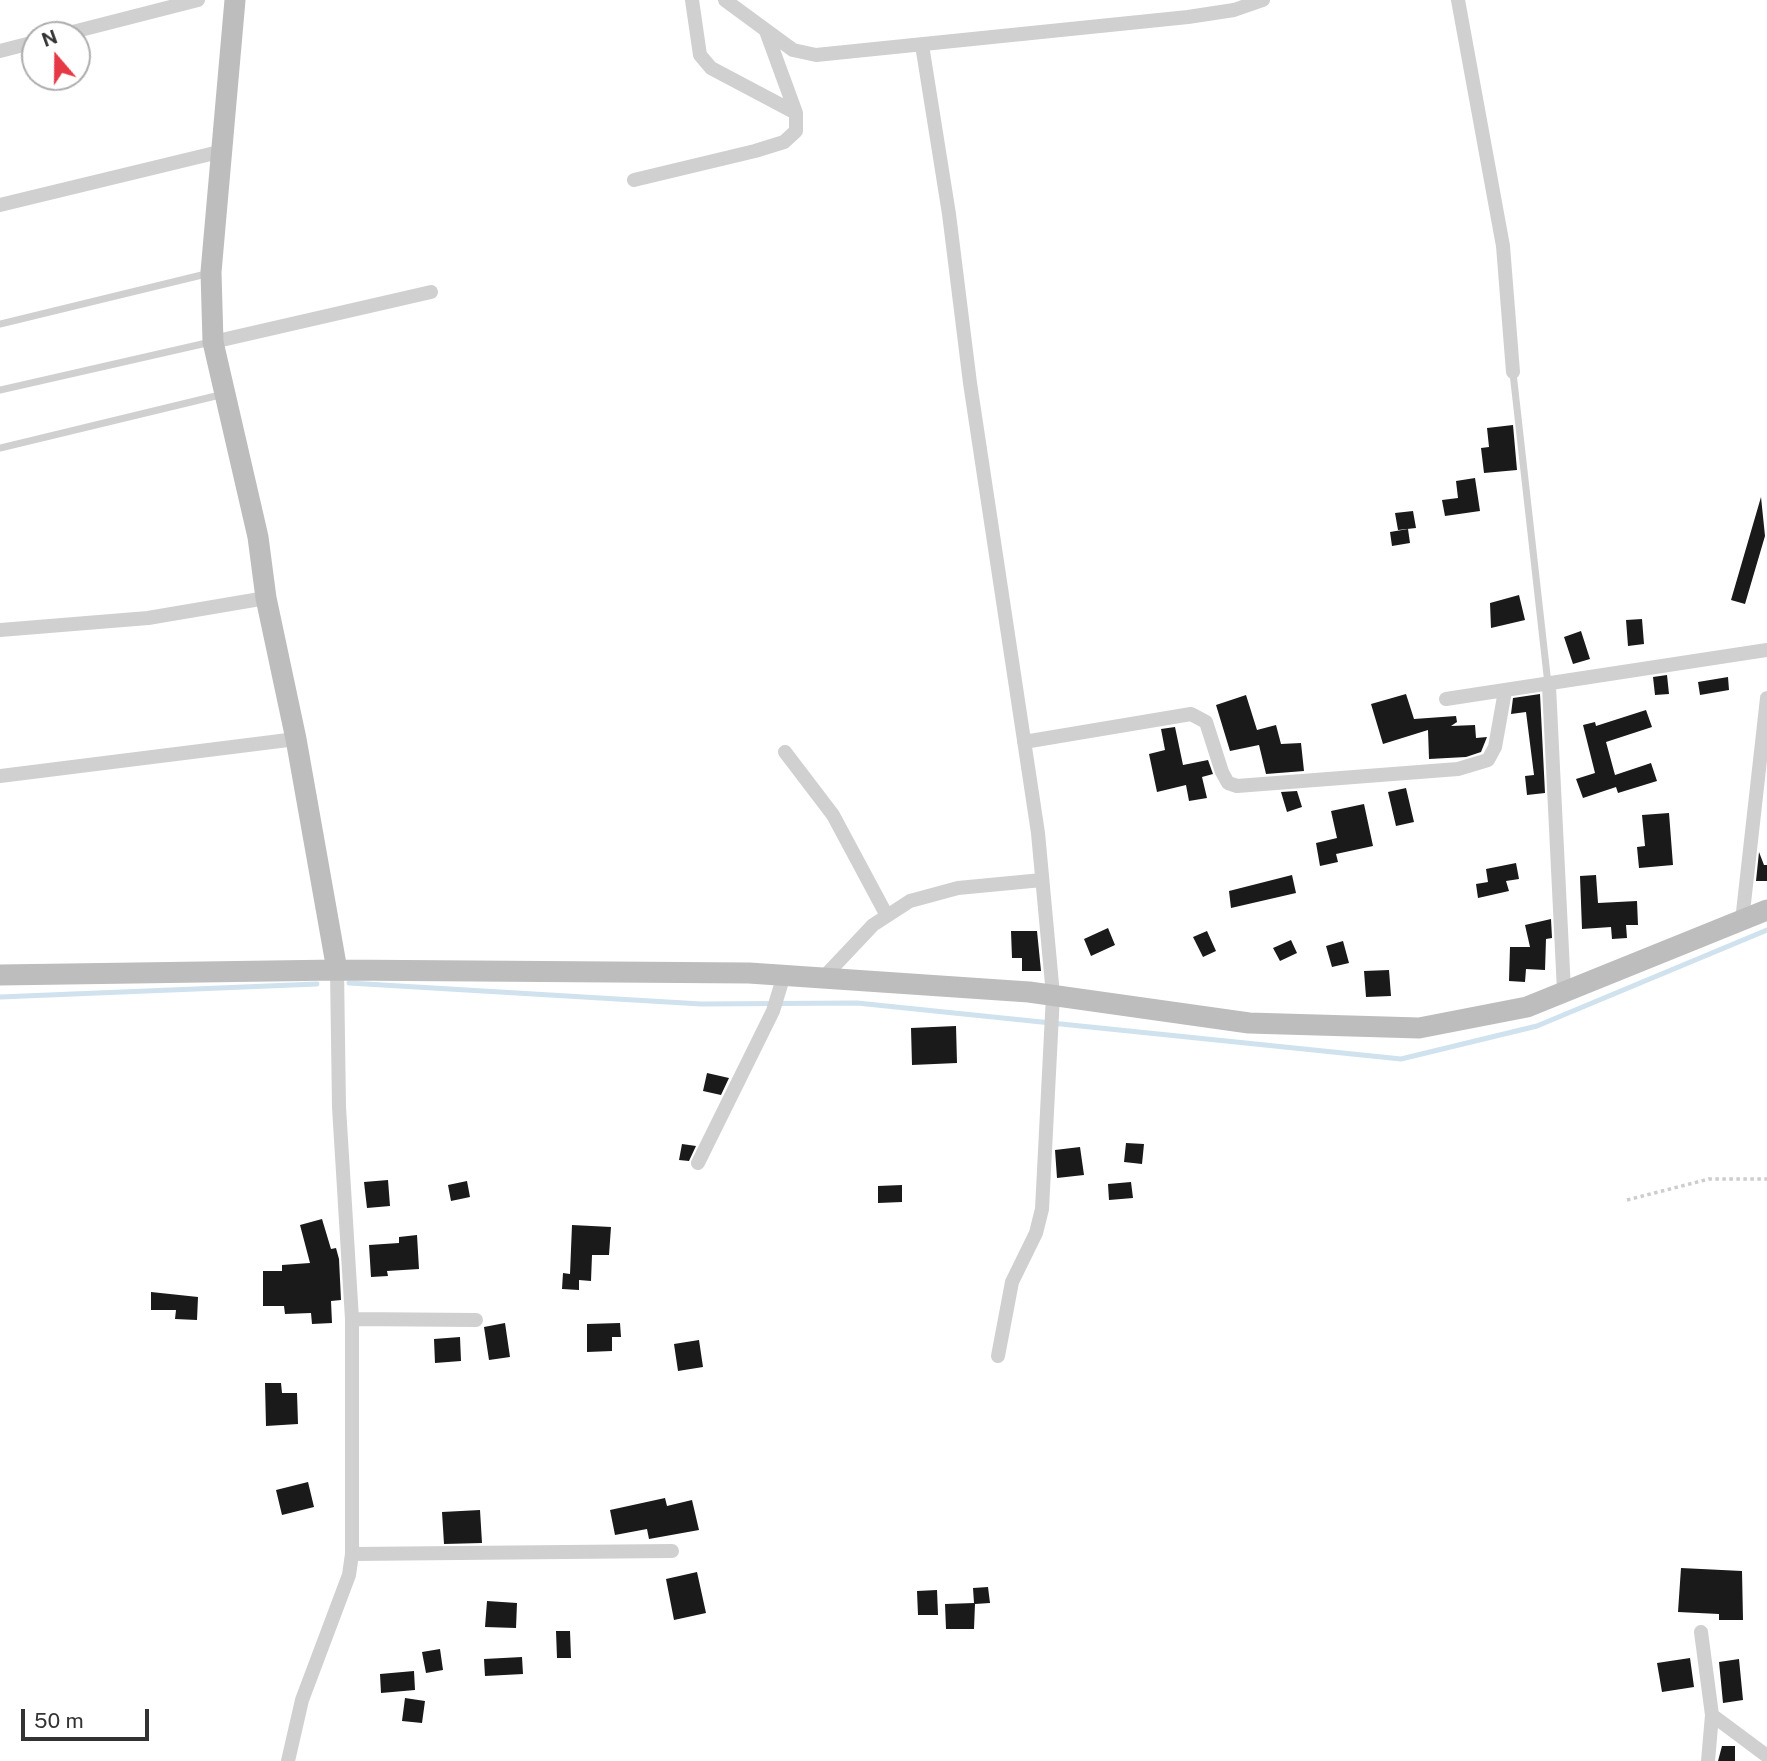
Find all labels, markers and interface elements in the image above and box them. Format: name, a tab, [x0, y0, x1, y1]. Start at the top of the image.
north arrow	[21, 21, 91, 91]
text: N	[39, 25, 60, 51]
scale bar	[24, 1694, 152, 1738]
text: 50 m	[34, 1708, 84, 1733]

